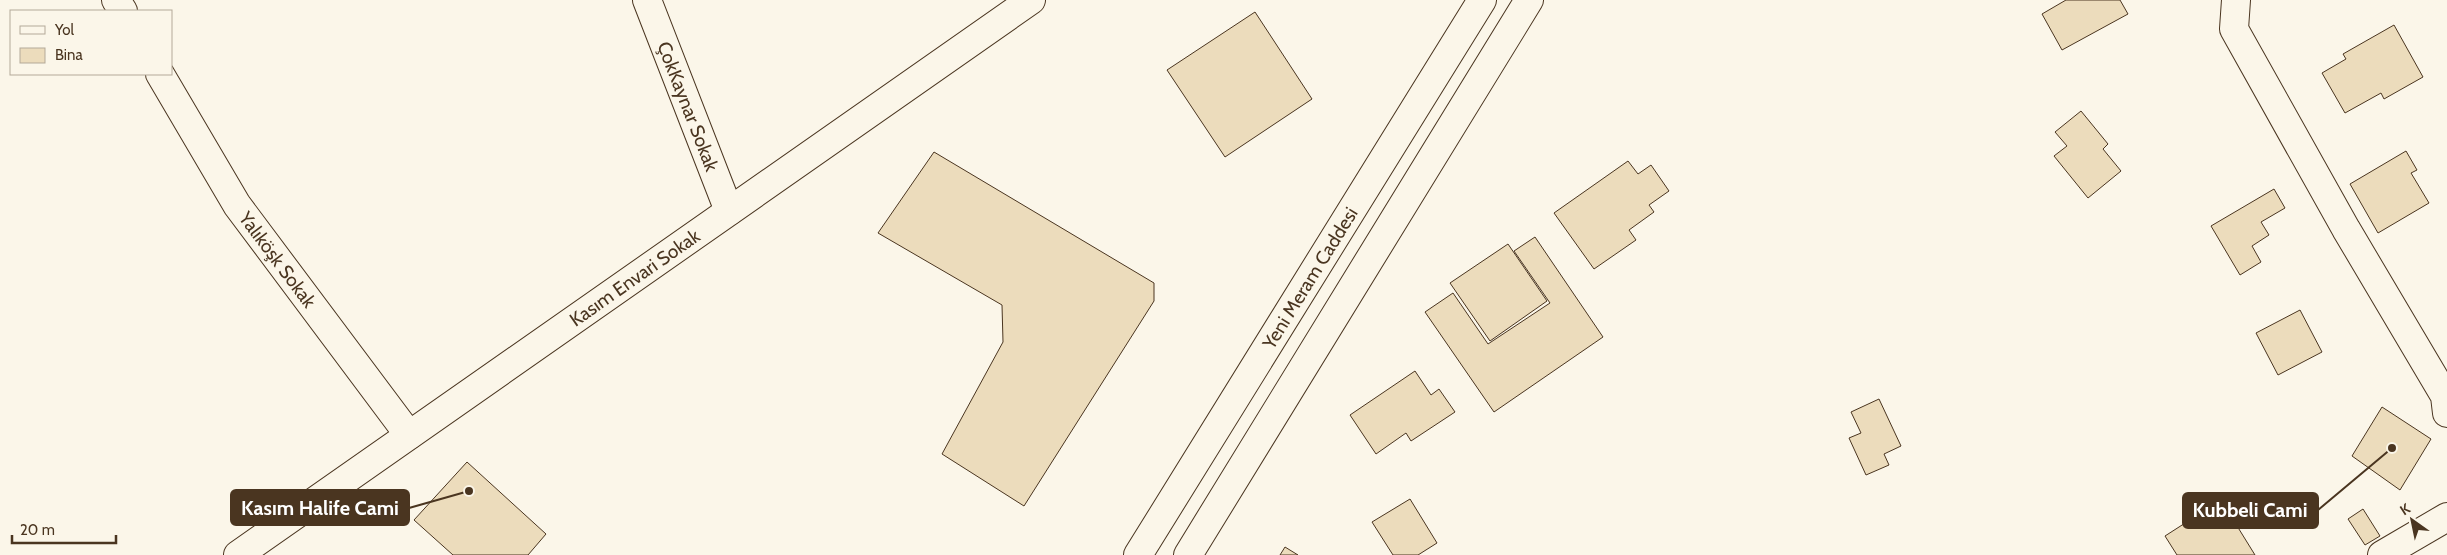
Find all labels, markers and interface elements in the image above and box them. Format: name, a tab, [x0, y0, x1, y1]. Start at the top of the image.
legend	[10, 10, 172, 75]
text: Yol	[54, 21, 74, 39]
street label: ÇokKaynar Sokak	[652, 38, 724, 175]
text: Bina	[55, 46, 83, 64]
street label: Yeni Meram Caddesi	[1257, 203, 1363, 354]
street label: Yalıköşk Sokak	[233, 206, 321, 313]
street label: Kasım Envari Sokak	[565, 224, 705, 331]
callout: Kasım Halife Cami	[231, 490, 409, 525]
callout: Kubbeli Cami	[2183, 493, 2318, 528]
north arrow	[2387, 495, 2437, 545]
text: Kasım Halife Cami	[241, 496, 399, 520]
text: Kubbeli Cami	[2193, 498, 2307, 522]
text: K	[2396, 499, 2414, 519]
scale bar	[12, 512, 116, 544]
text: 20 m	[20, 521, 55, 539]

